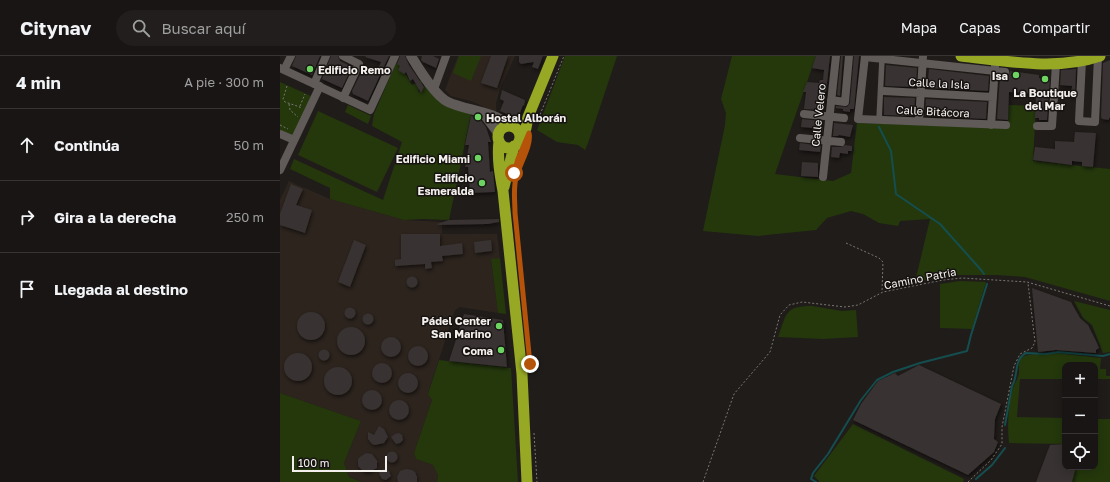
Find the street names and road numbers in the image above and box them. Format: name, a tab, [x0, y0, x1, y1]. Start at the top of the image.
street label: Calle la Isla	[908, 75, 970, 91]
street label: Calle Velero	[808, 82, 828, 147]
street label: Calle Bitácora	[896, 103, 970, 119]
street label: Camino Patria	[883, 265, 957, 291]

